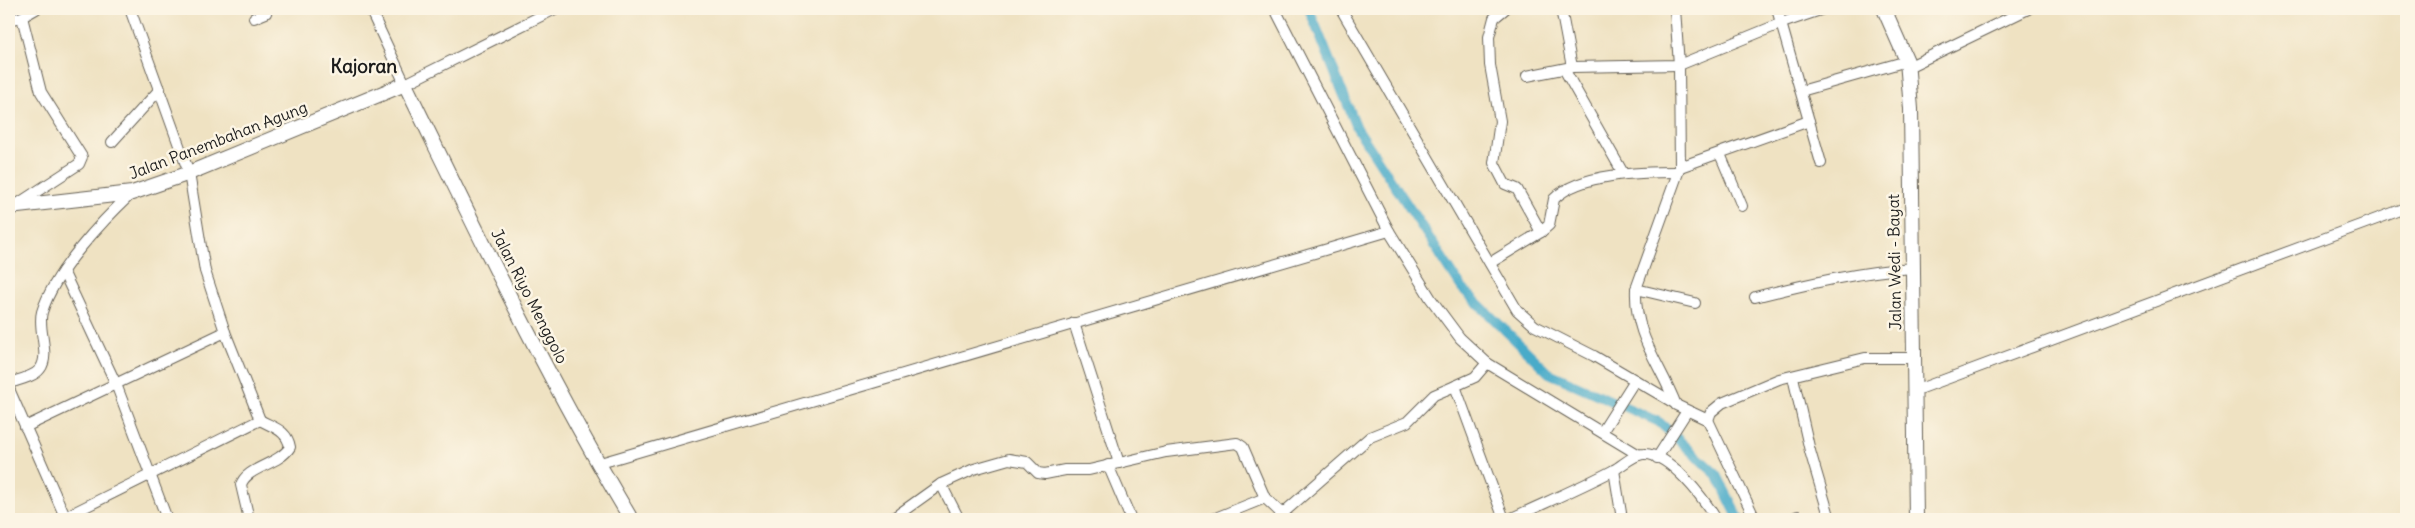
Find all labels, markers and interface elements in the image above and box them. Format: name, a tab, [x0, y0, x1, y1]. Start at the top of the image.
district label: Kajoran	[331, 54, 397, 78]
street label: Jalan Panembahan Agung	[126, 97, 310, 183]
street label: Jalan Wedi - Bayat	[1883, 193, 1905, 330]
street label: Jalan Riyo Menggolo	[487, 225, 573, 367]

